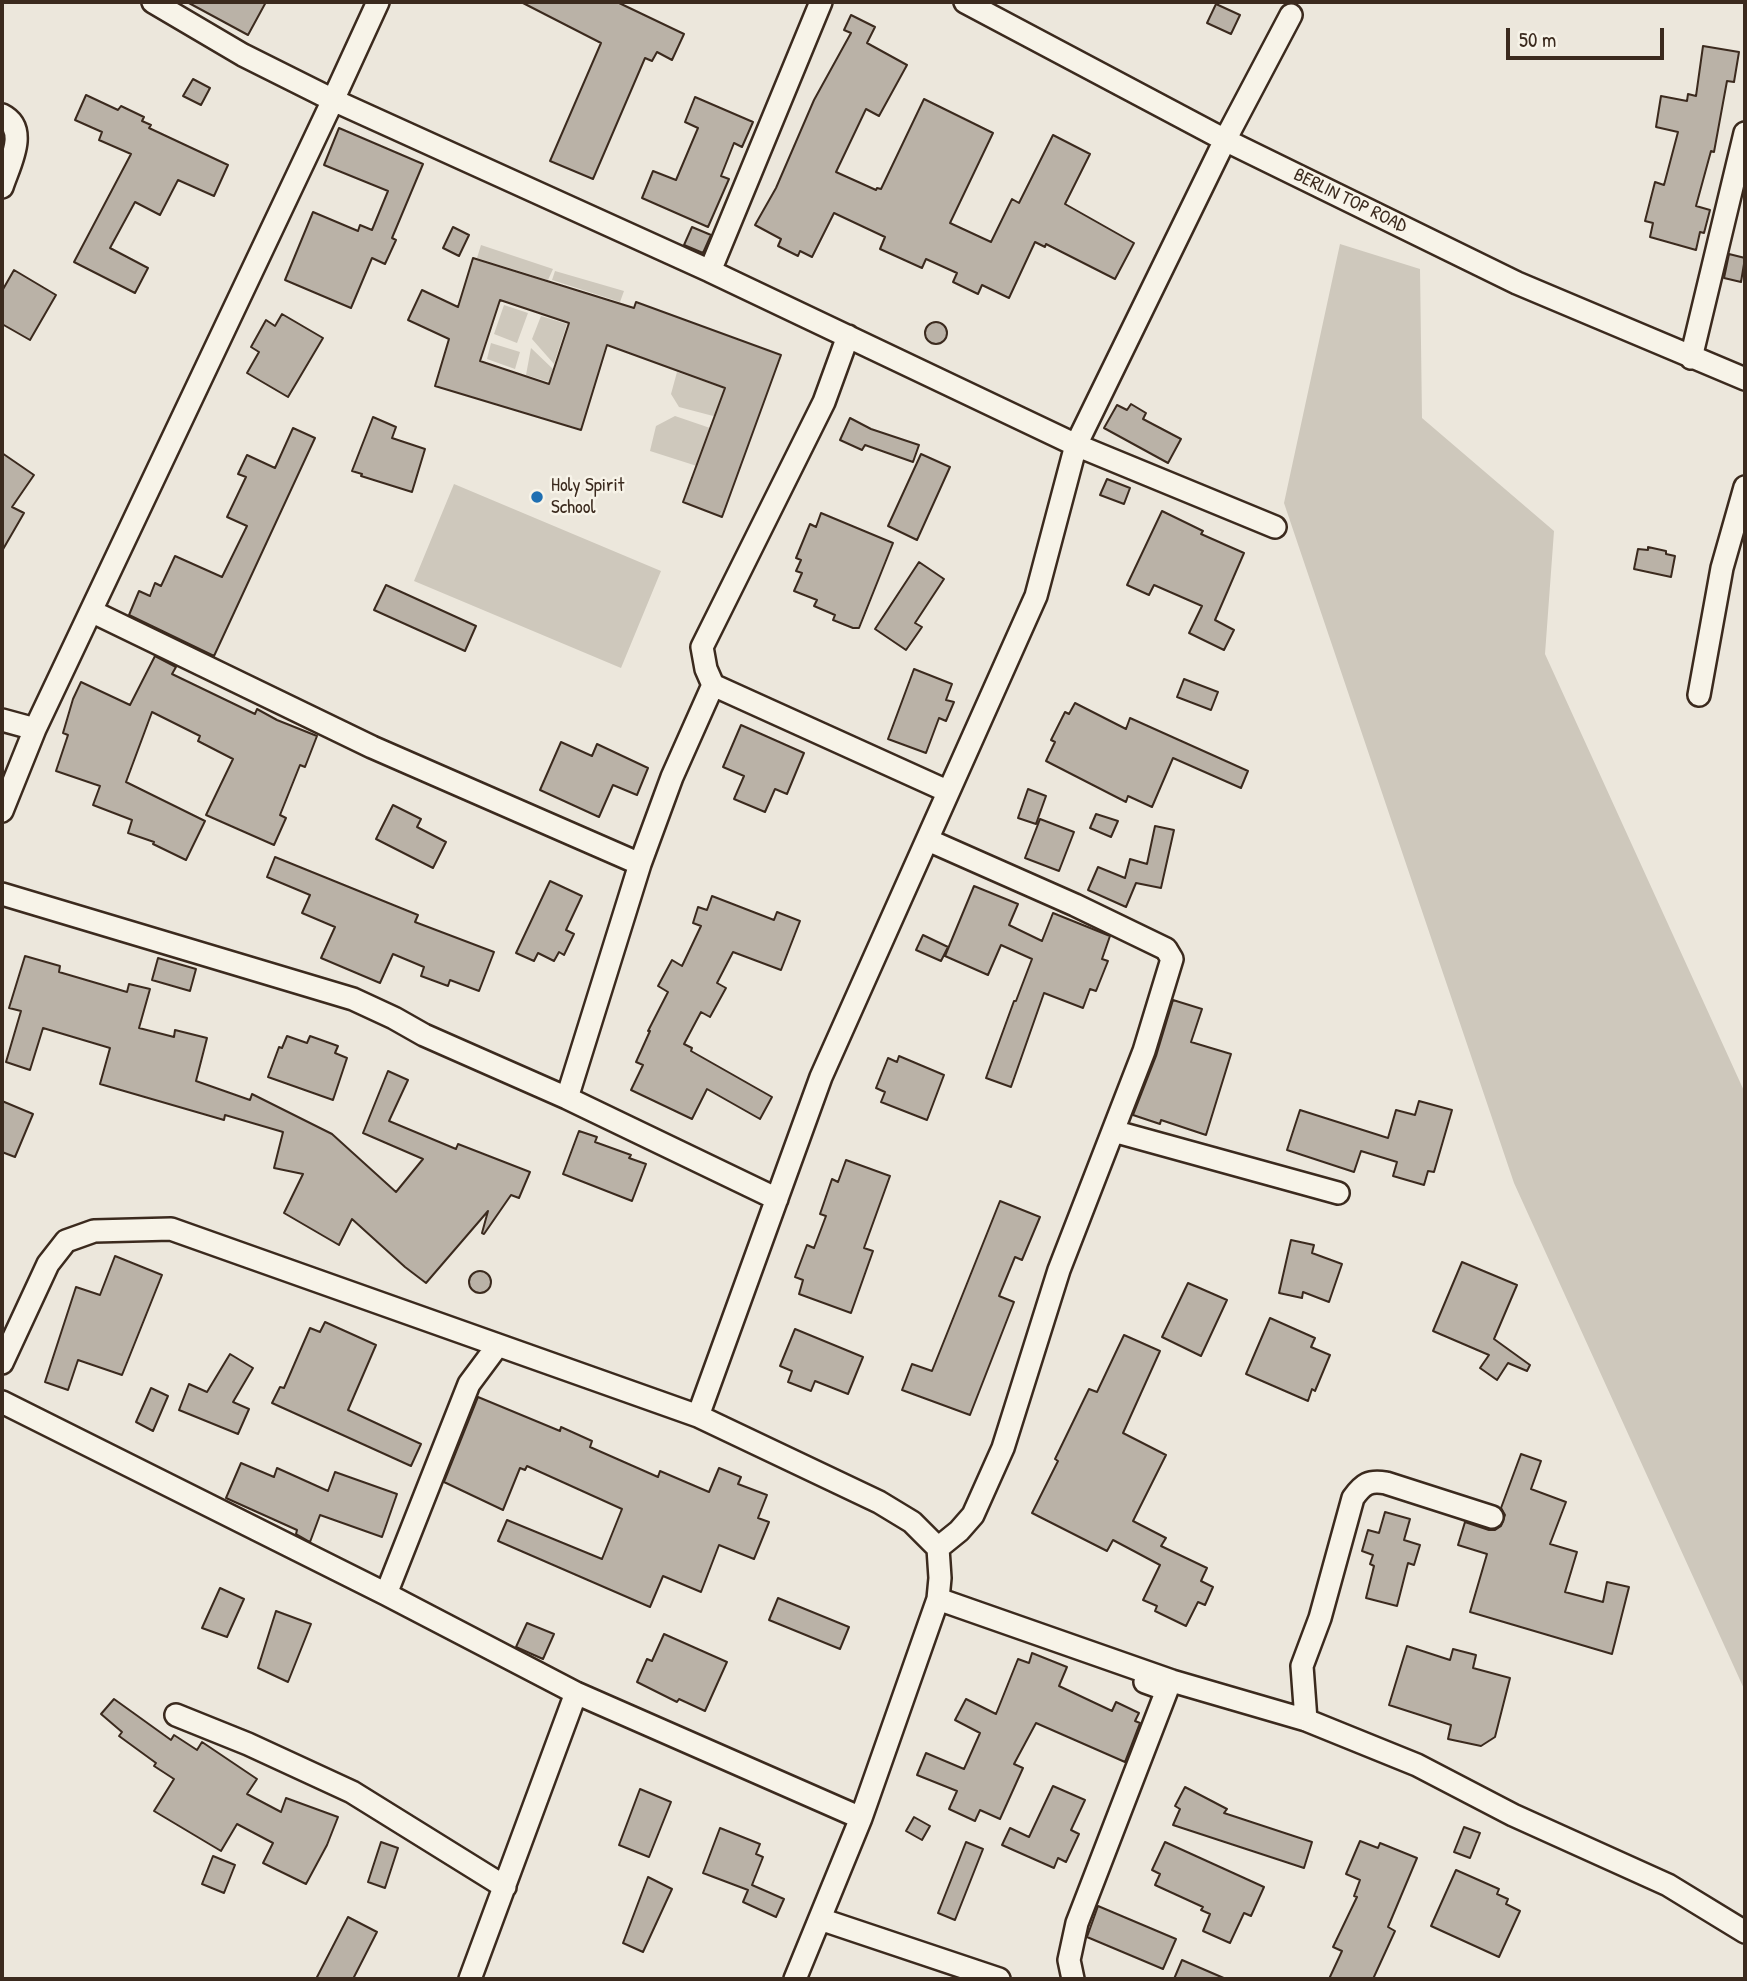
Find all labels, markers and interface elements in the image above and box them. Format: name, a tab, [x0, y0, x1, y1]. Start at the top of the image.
scale bar	[1509, 14, 1666, 58]
text: 50 m	[1519, 25, 1556, 54]
street label: BERLIN TOP ROAD	[1290, 164, 1410, 238]
place label: Holy Spirit School	[551, 475, 624, 519]
marker: Holy Spirit School	[529, 489, 545, 505]

